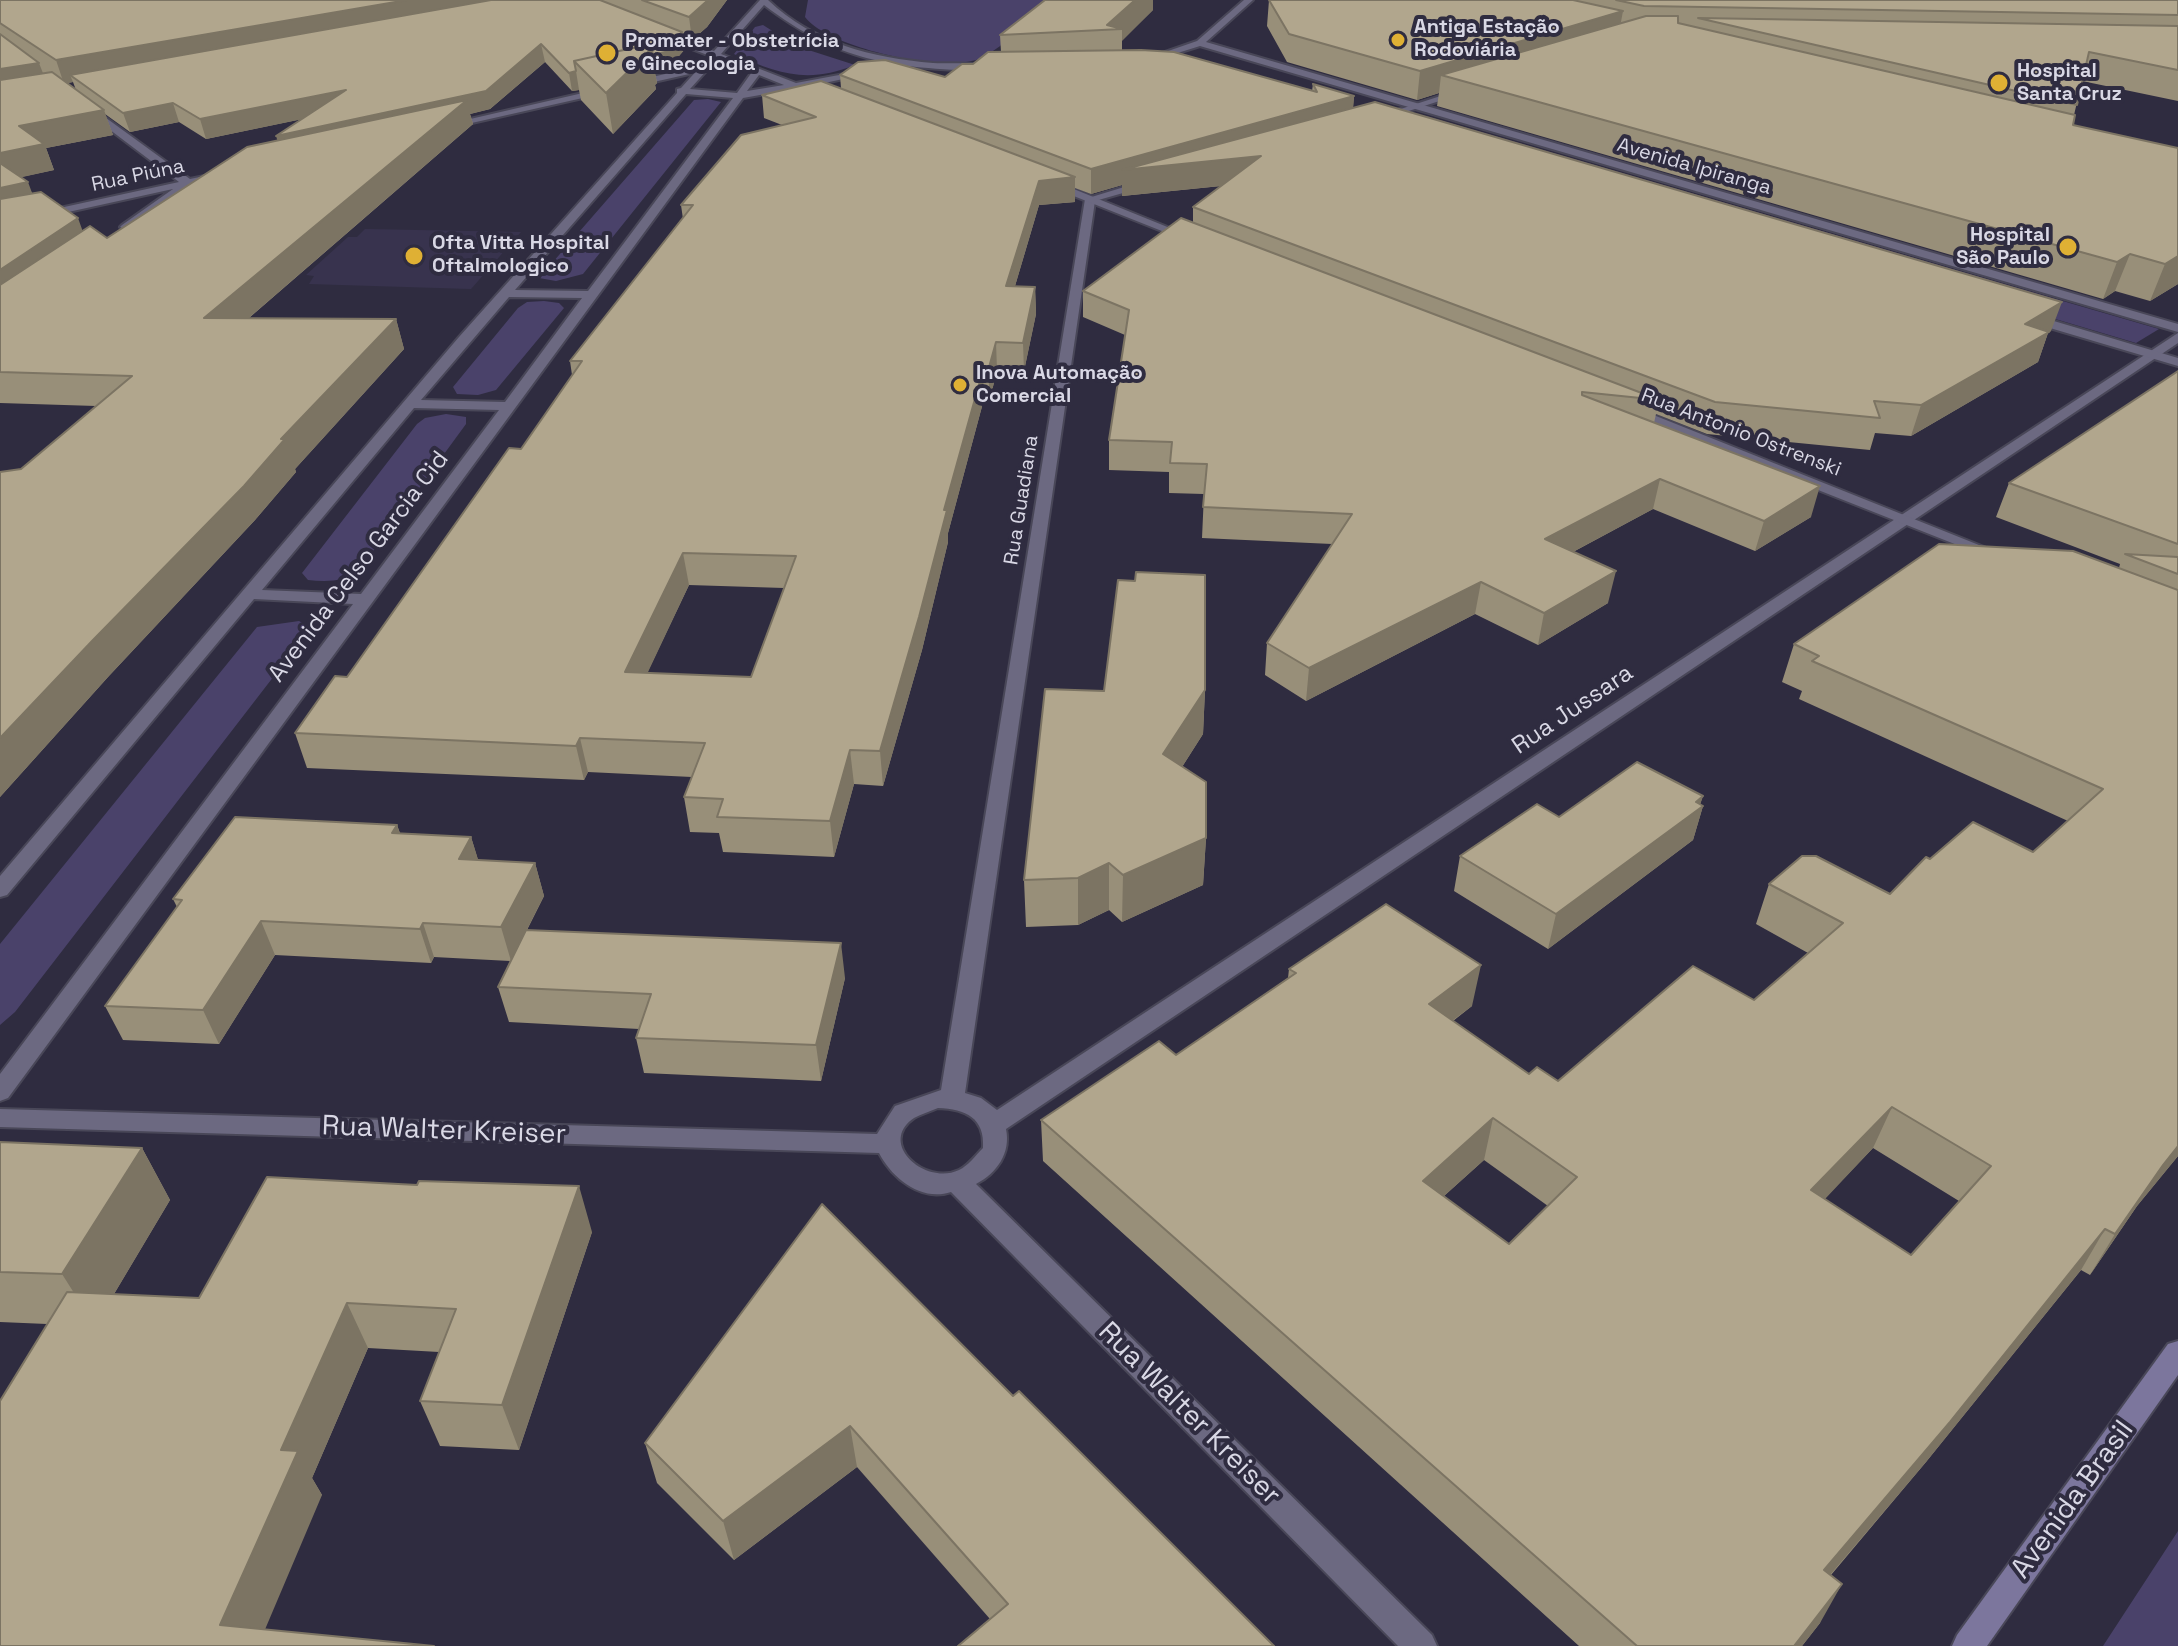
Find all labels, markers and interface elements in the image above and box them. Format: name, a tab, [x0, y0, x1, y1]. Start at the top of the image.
place label: Antiga Estação Rodoviária	[1414, 16, 1560, 63]
place label: Promater - Obstetrícia e Ginecologia	[625, 30, 839, 77]
marker: Antiga Estação Rodoviária	[1389, 31, 1407, 49]
marker: Promater - Obstetrícia e Ginecologia	[596, 42, 618, 64]
place label: Hospital Santa Cruz	[2017, 60, 2122, 107]
marker: Hospital Santa Cruz	[1988, 72, 2010, 94]
street label: Avenida Ipiranga	[1614, 134, 1774, 200]
street label: Rua Piúna	[89, 154, 187, 198]
place label: Hospital São Paulo	[1956, 224, 2050, 271]
place label: Ofta Vitta Hospital Oftalmologico	[432, 232, 610, 279]
marker: Hospital São Paulo	[2057, 236, 2079, 258]
marker: Ofta Vitta Hospital Oftalmologico	[403, 245, 425, 267]
place label: Inova Automação Comercial	[976, 362, 1143, 409]
marker: Inova Automação Comercial	[951, 376, 969, 394]
street label: Rua Antonio Ostrenski	[1638, 384, 1844, 482]
street label: Rua Guadiana	[1000, 433, 1044, 567]
street label: Avenida Celso Garcia Cid	[263, 446, 455, 688]
street label: Rua Jussara	[1507, 659, 1639, 761]
street label: Rua Walter Kreiser	[321, 1110, 567, 1152]
street label: Rua Walter Kreiser	[1091, 1316, 1287, 1512]
street label: Avenida Brasil	[2005, 1415, 2141, 1585]

